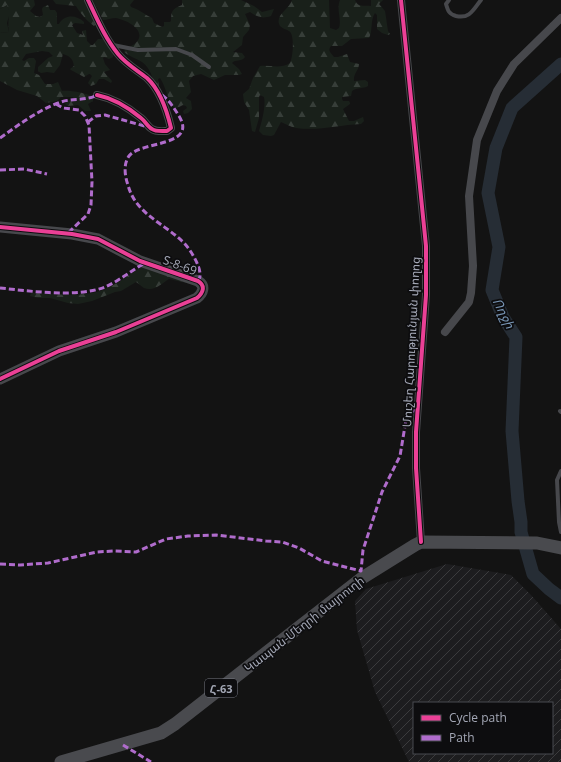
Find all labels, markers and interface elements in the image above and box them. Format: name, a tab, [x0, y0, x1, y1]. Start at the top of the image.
street label: Տ-8-69	[161, 251, 200, 279]
street label: Մուշեղ Հարությունյան փողոց	[398, 256, 424, 428]
water label: Ողջի	[489, 295, 519, 332]
street label: Կապան-Մեղրի մայրուղի	[240, 572, 368, 676]
road number: Հ-63	[205, 679, 237, 697]
legend	[413, 702, 553, 754]
text: Cycle path	[449, 709, 507, 726]
text: Path	[449, 729, 475, 746]

